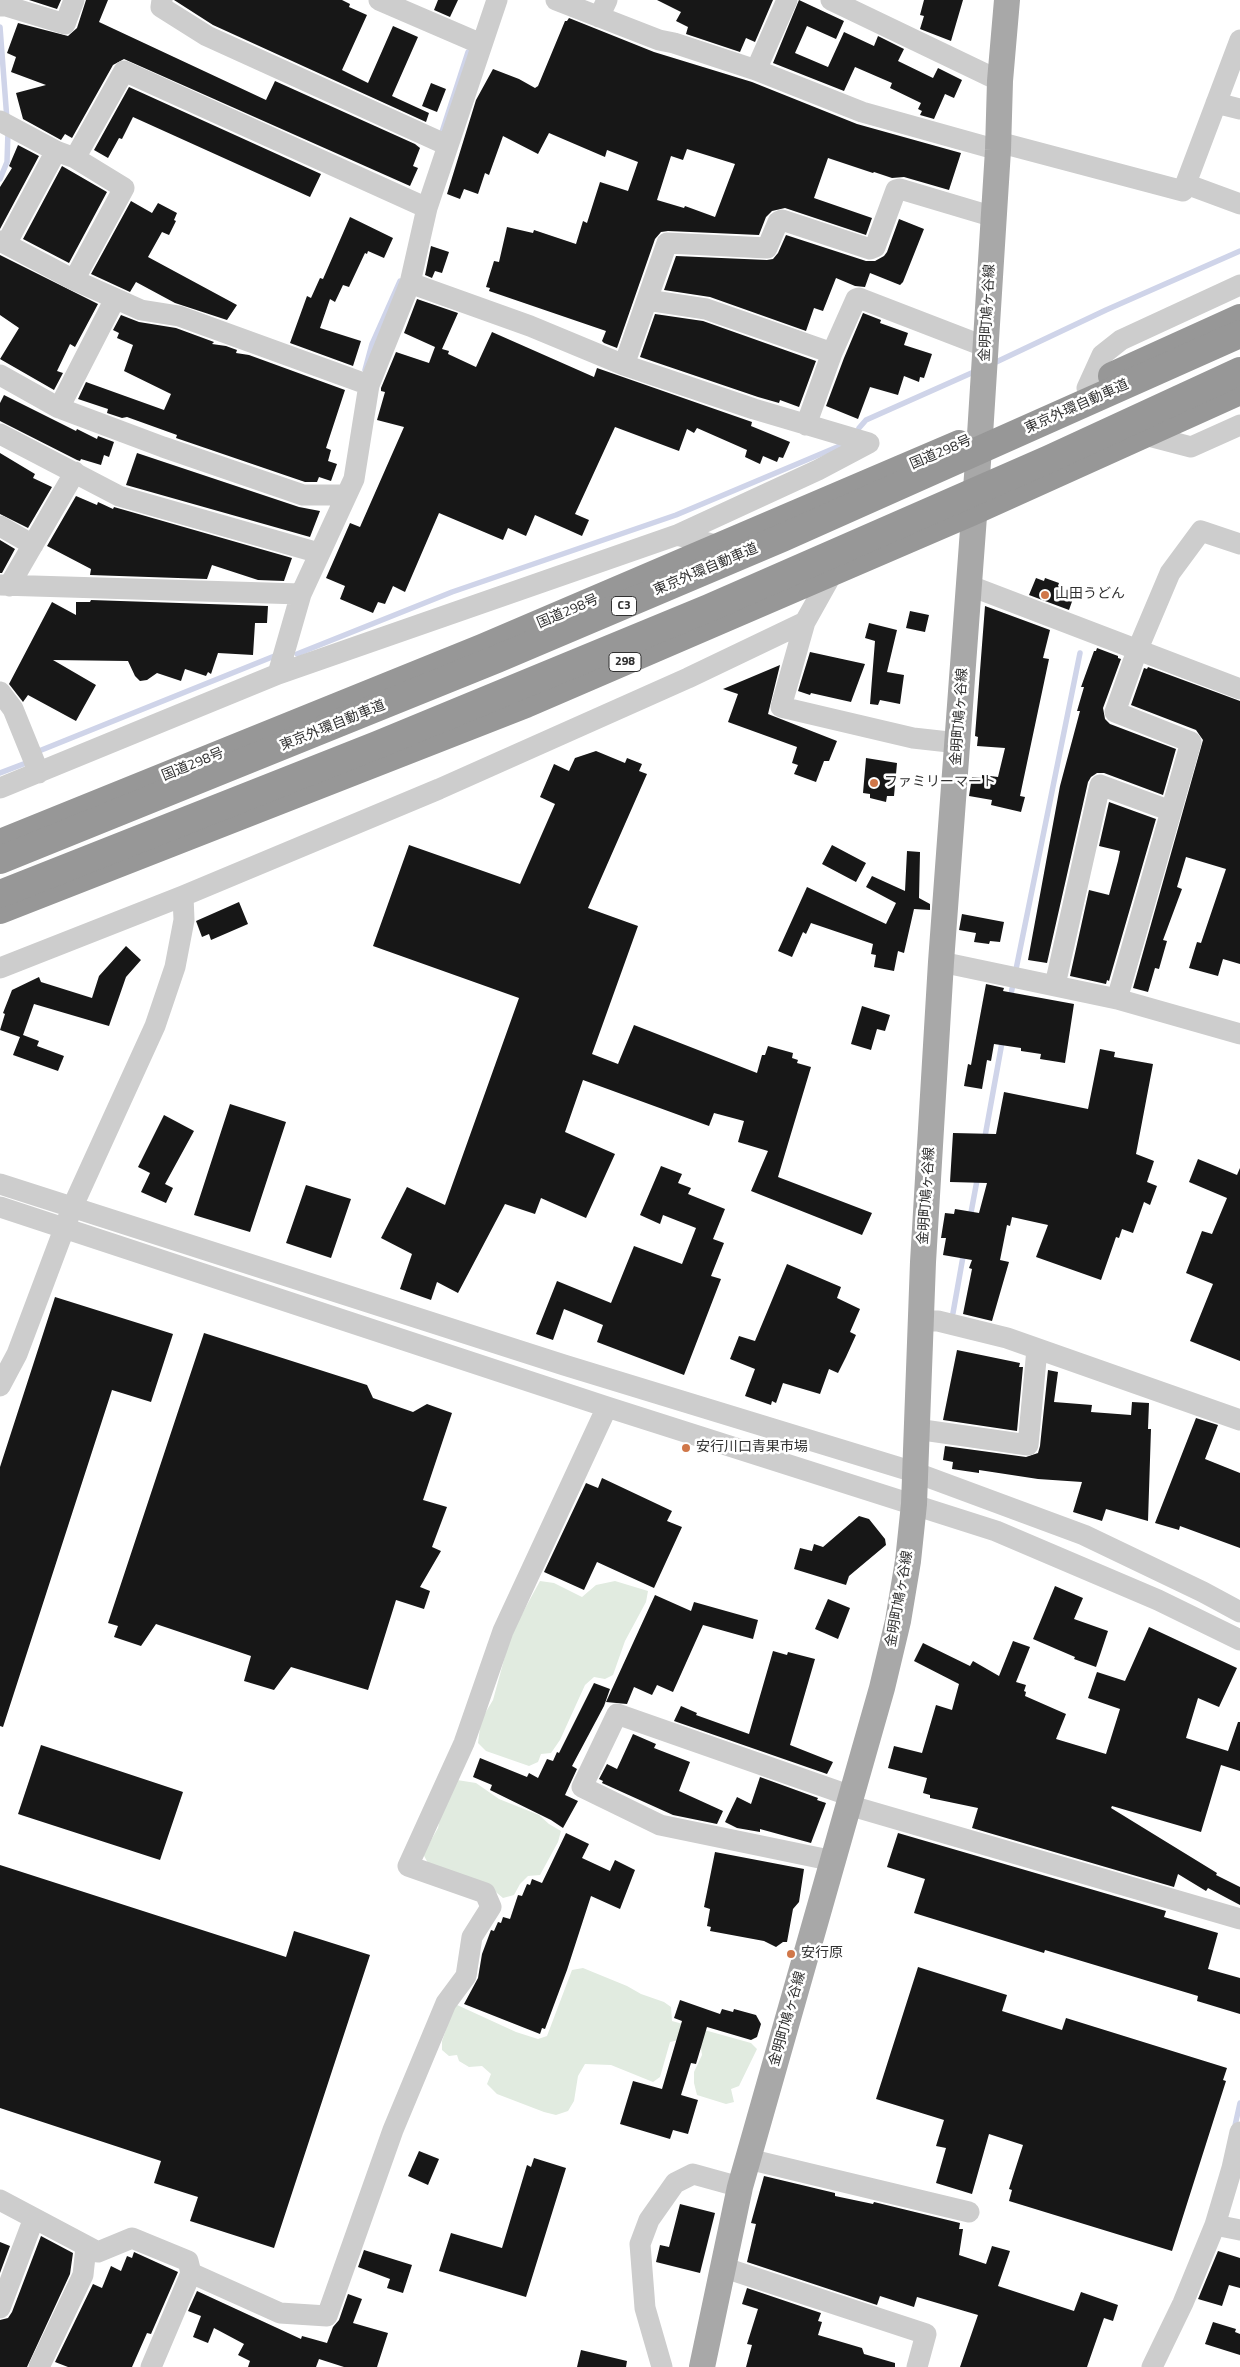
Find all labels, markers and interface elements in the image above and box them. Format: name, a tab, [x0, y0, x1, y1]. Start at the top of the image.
street label: 金明町鳩ヶ谷線	[977, 264, 999, 362]
street label: 東京外環自動車道	[1022, 377, 1132, 437]
street label: 国道298号	[908, 432, 974, 474]
street label: 東京外環自動車道	[651, 540, 761, 600]
place label: 山田うどん	[1055, 587, 1125, 603]
marker: 山田うどん	[1039, 589, 1051, 601]
street label: 国道298号	[535, 591, 601, 633]
road number: C3	[612, 596, 636, 616]
road number: 298	[609, 652, 641, 672]
street label: 金明町鳩ヶ谷線	[948, 668, 972, 766]
street label: 東京外環自動車道	[278, 697, 388, 755]
street label: 国道298号	[159, 745, 227, 785]
place label: ファミリーマート	[884, 775, 996, 791]
marker: ファミリーマート	[868, 777, 880, 789]
street label: 金明町鳩ヶ谷線	[915, 1147, 939, 1245]
place label: 安行川口青果市場	[696, 1440, 808, 1456]
marker: 安行川口青果市場	[680, 1442, 692, 1454]
street label: 金明町鳩ヶ谷線	[883, 1549, 917, 1649]
place label: 安行原	[801, 1946, 843, 1962]
marker: 安行原	[785, 1948, 797, 1960]
street label: 金明町鳩ヶ谷線	[766, 1970, 810, 2068]

